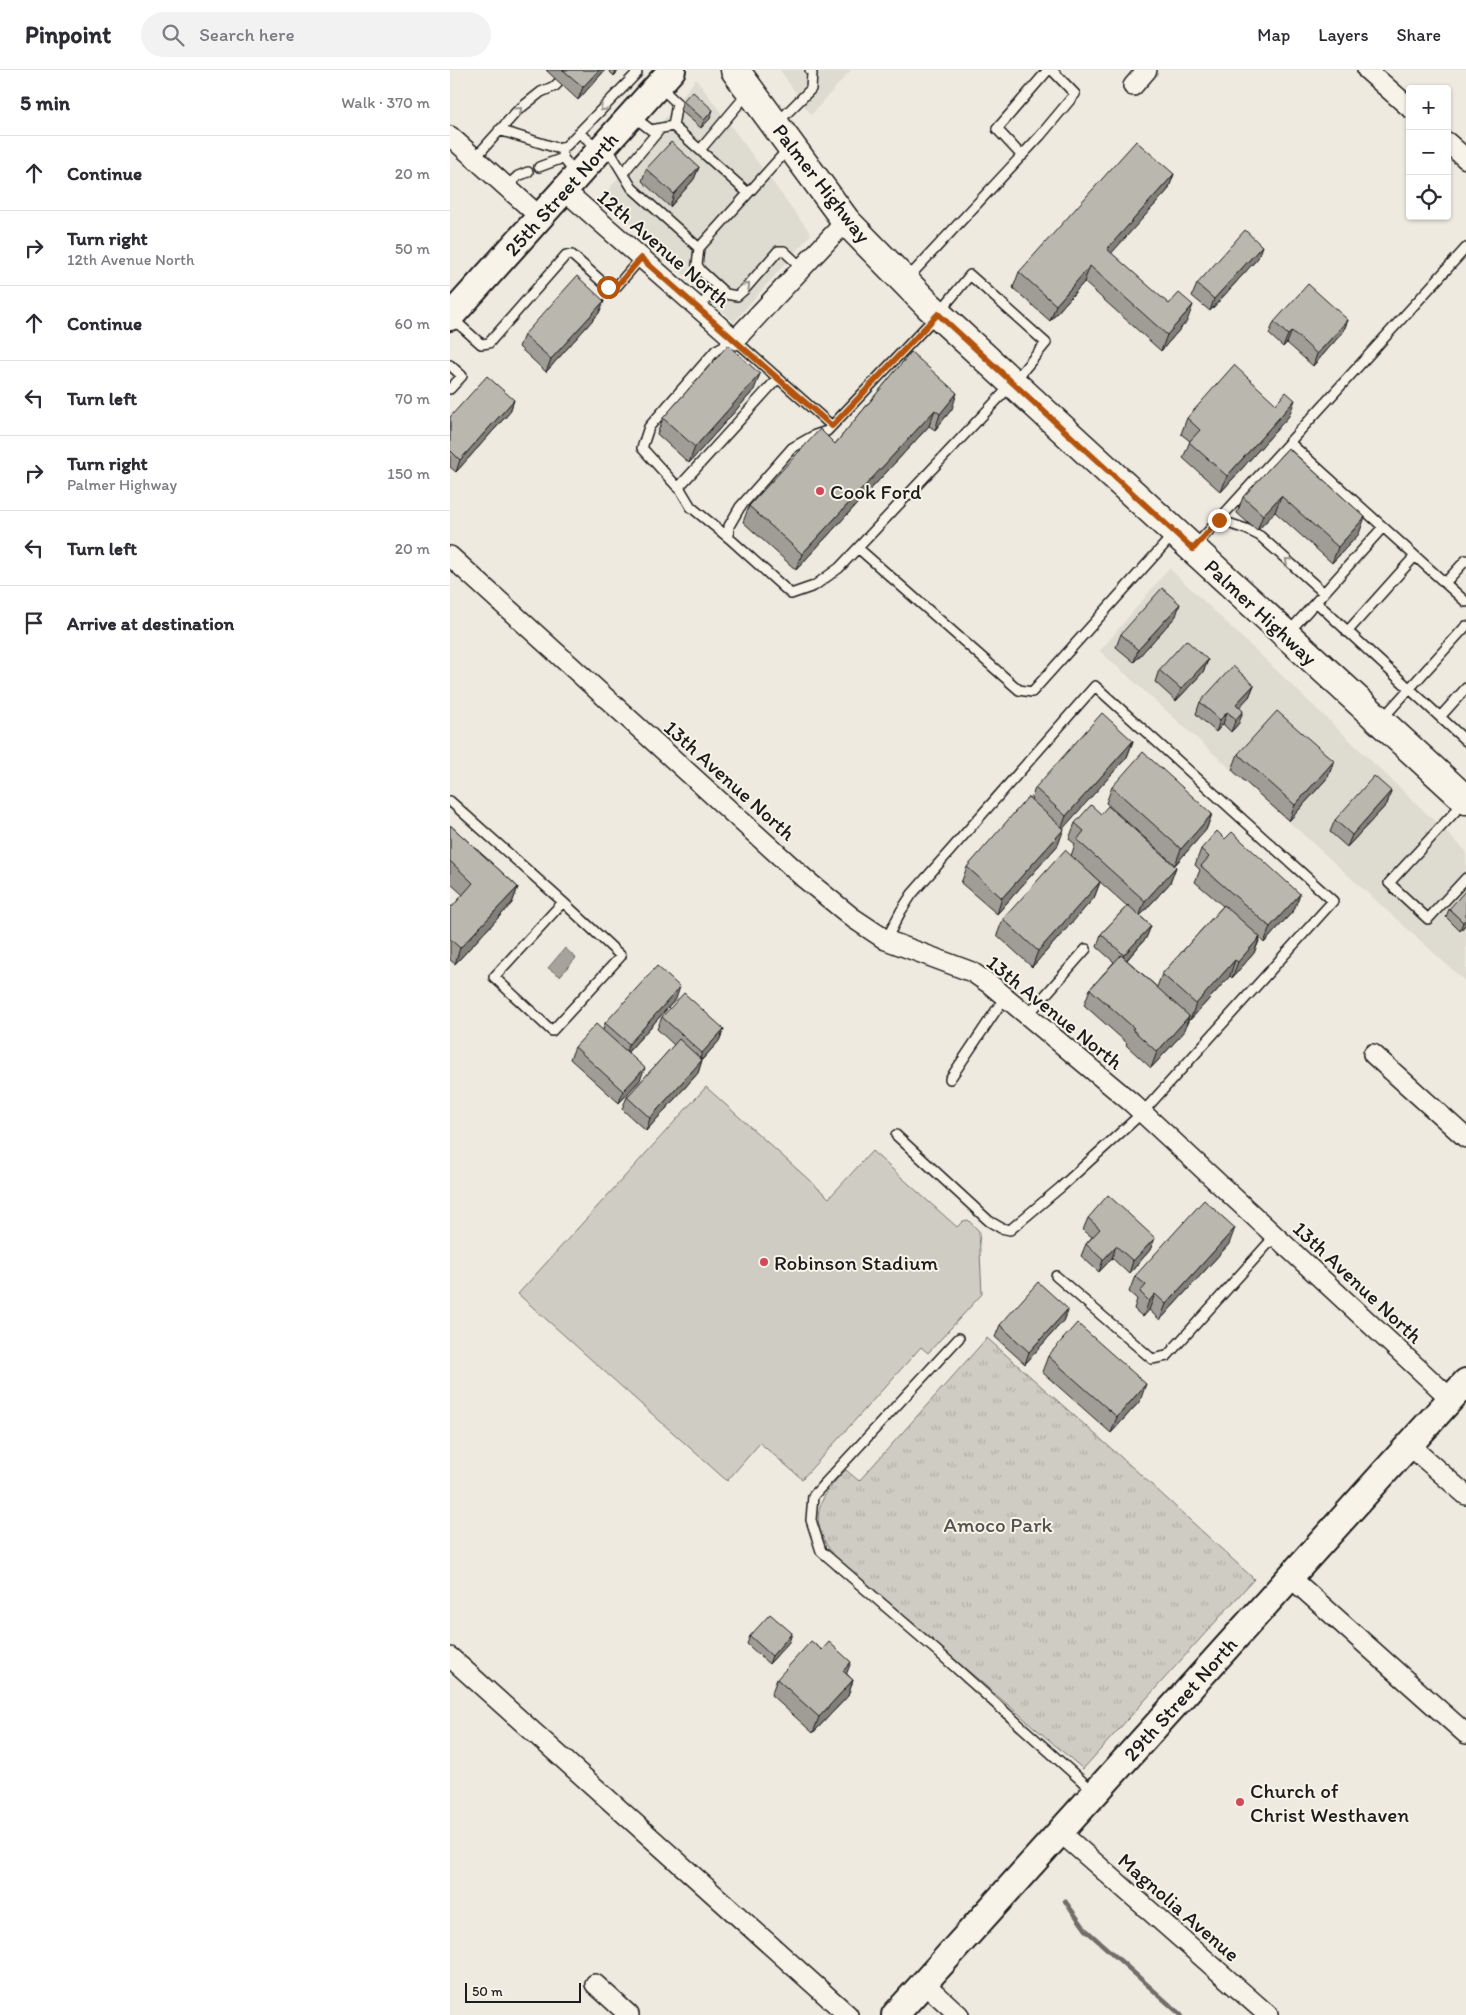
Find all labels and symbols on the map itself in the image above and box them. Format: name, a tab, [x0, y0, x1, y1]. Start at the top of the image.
one-way arrow	[600, 103, 609, 112]
one-way arrow	[513, 107, 522, 116]
street label: Palmer Highway	[768, 118, 876, 248]
street label: 25th Street North	[499, 127, 623, 261]
street label: 12th Avenue North	[593, 184, 736, 313]
route start	[597, 276, 620, 299]
one-way arrow	[742, 282, 751, 291]
place label: Cook Ford	[830, 479, 922, 504]
marker: Cook Ford	[814, 485, 826, 497]
route end	[1208, 509, 1231, 532]
street label: Palmer Highway	[1200, 554, 1322, 670]
one-way arrow	[1284, 558, 1293, 567]
street label: 13th Avenue North	[659, 715, 801, 846]
street label: 13th Avenue North	[982, 949, 1129, 1075]
street label: 13th Avenue North	[1288, 1216, 1428, 1349]
place label: Robinson Stadium	[774, 1250, 939, 1275]
marker: Robinson Stadium	[758, 1256, 770, 1268]
park label: Amoco Park	[944, 1512, 1053, 1537]
street label: 29th Street North	[1118, 1632, 1242, 1766]
place label: Church of Christ Westhaven	[1250, 1778, 1409, 1827]
marker: Church of Christ Westhaven	[1234, 1796, 1246, 1808]
street label: Magnolia Avenue	[1113, 1847, 1245, 1967]
scale bar	[465, 1980, 581, 2003]

